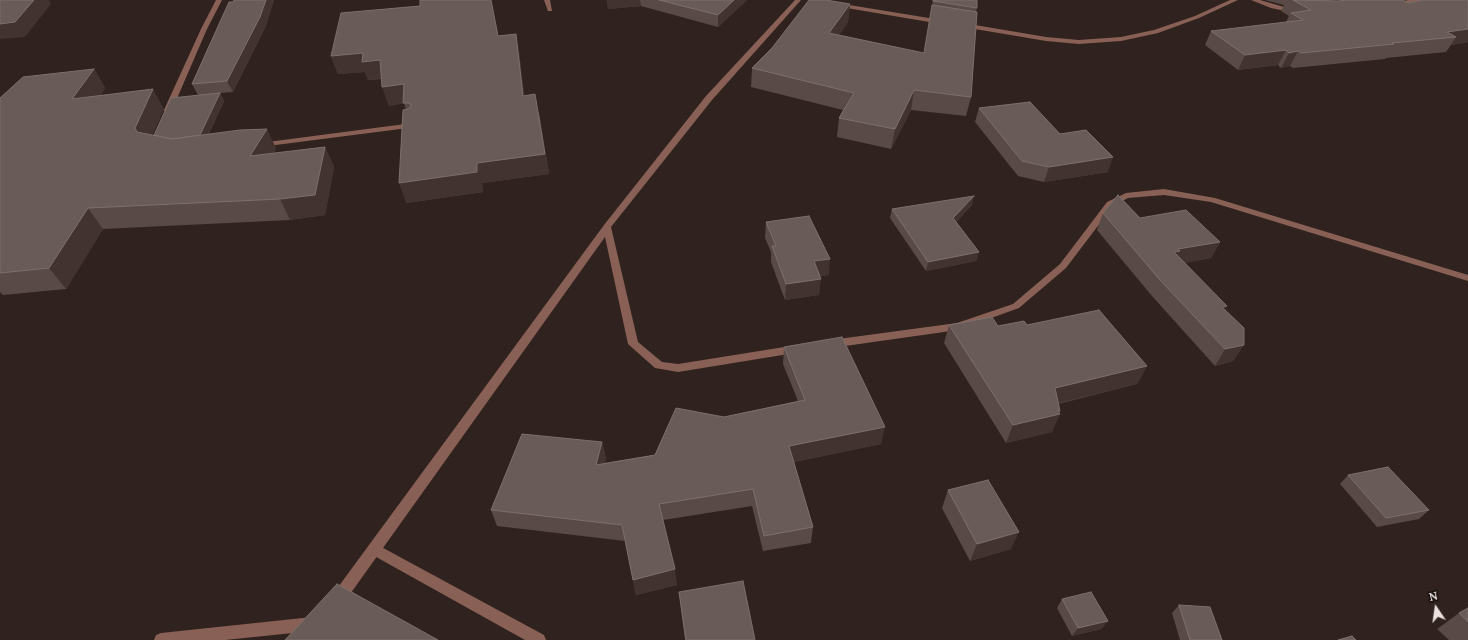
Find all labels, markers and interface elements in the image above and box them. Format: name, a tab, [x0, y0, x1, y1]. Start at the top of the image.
north arrow	[1416, 588, 1456, 628]
text: N	[1428, 589, 1439, 604]

